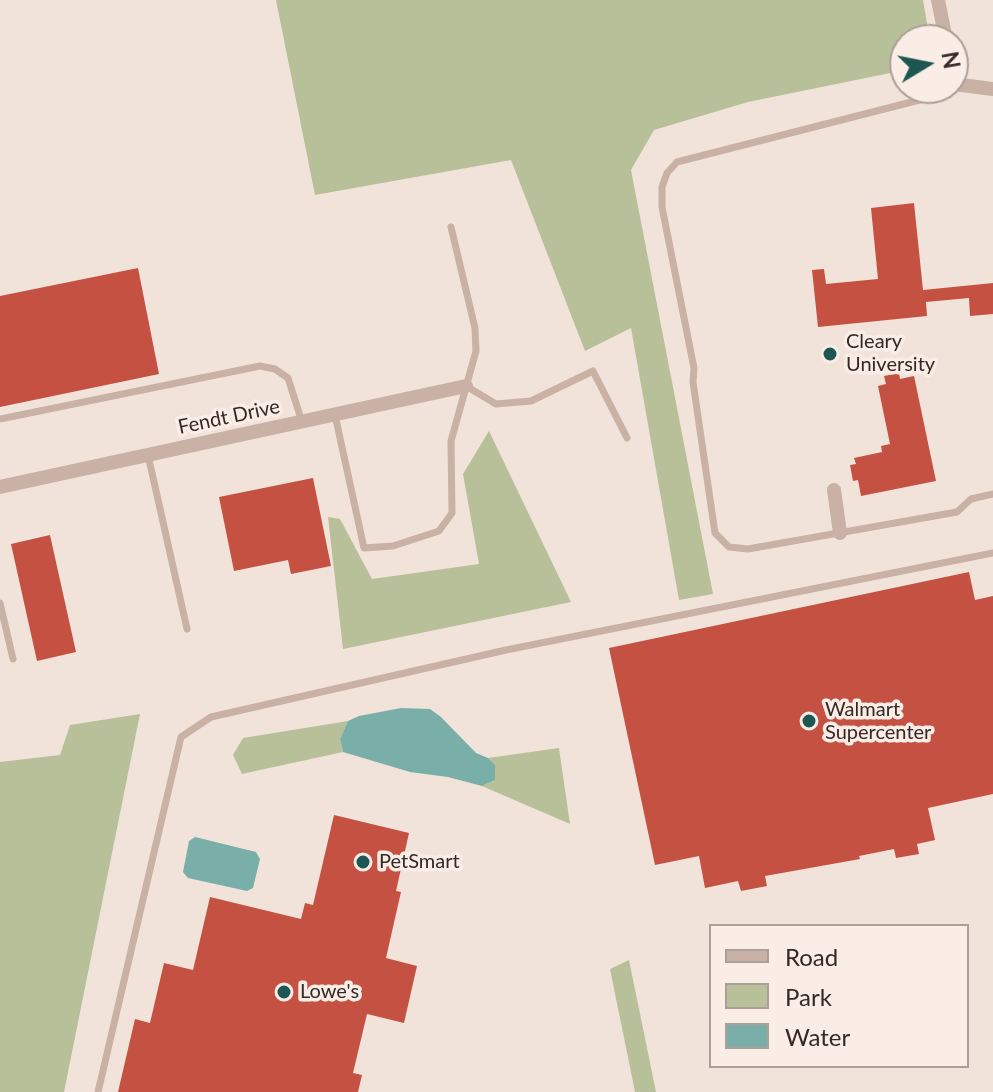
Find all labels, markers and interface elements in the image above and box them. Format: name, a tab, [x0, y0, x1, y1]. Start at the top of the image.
north arrow	[889, 24, 969, 104]
text: N	[936, 49, 966, 71]
place label: Cleary University	[846, 330, 935, 377]
marker: Cleary University	[821, 345, 839, 363]
street label: Fendt Drive	[176, 395, 282, 439]
place label: Walmart Supercenter	[825, 698, 931, 745]
marker: Walmart Supercenter	[800, 712, 818, 730]
place label: PetSmart	[379, 850, 460, 874]
marker: PetSmart	[354, 853, 372, 871]
legend	[709, 924, 969, 1068]
text: Road	[785, 942, 838, 971]
place label: Lowe's	[300, 980, 359, 1004]
text: Park	[785, 982, 832, 1011]
marker: Lowe's	[275, 983, 293, 1001]
text: Water	[785, 1022, 850, 1051]

